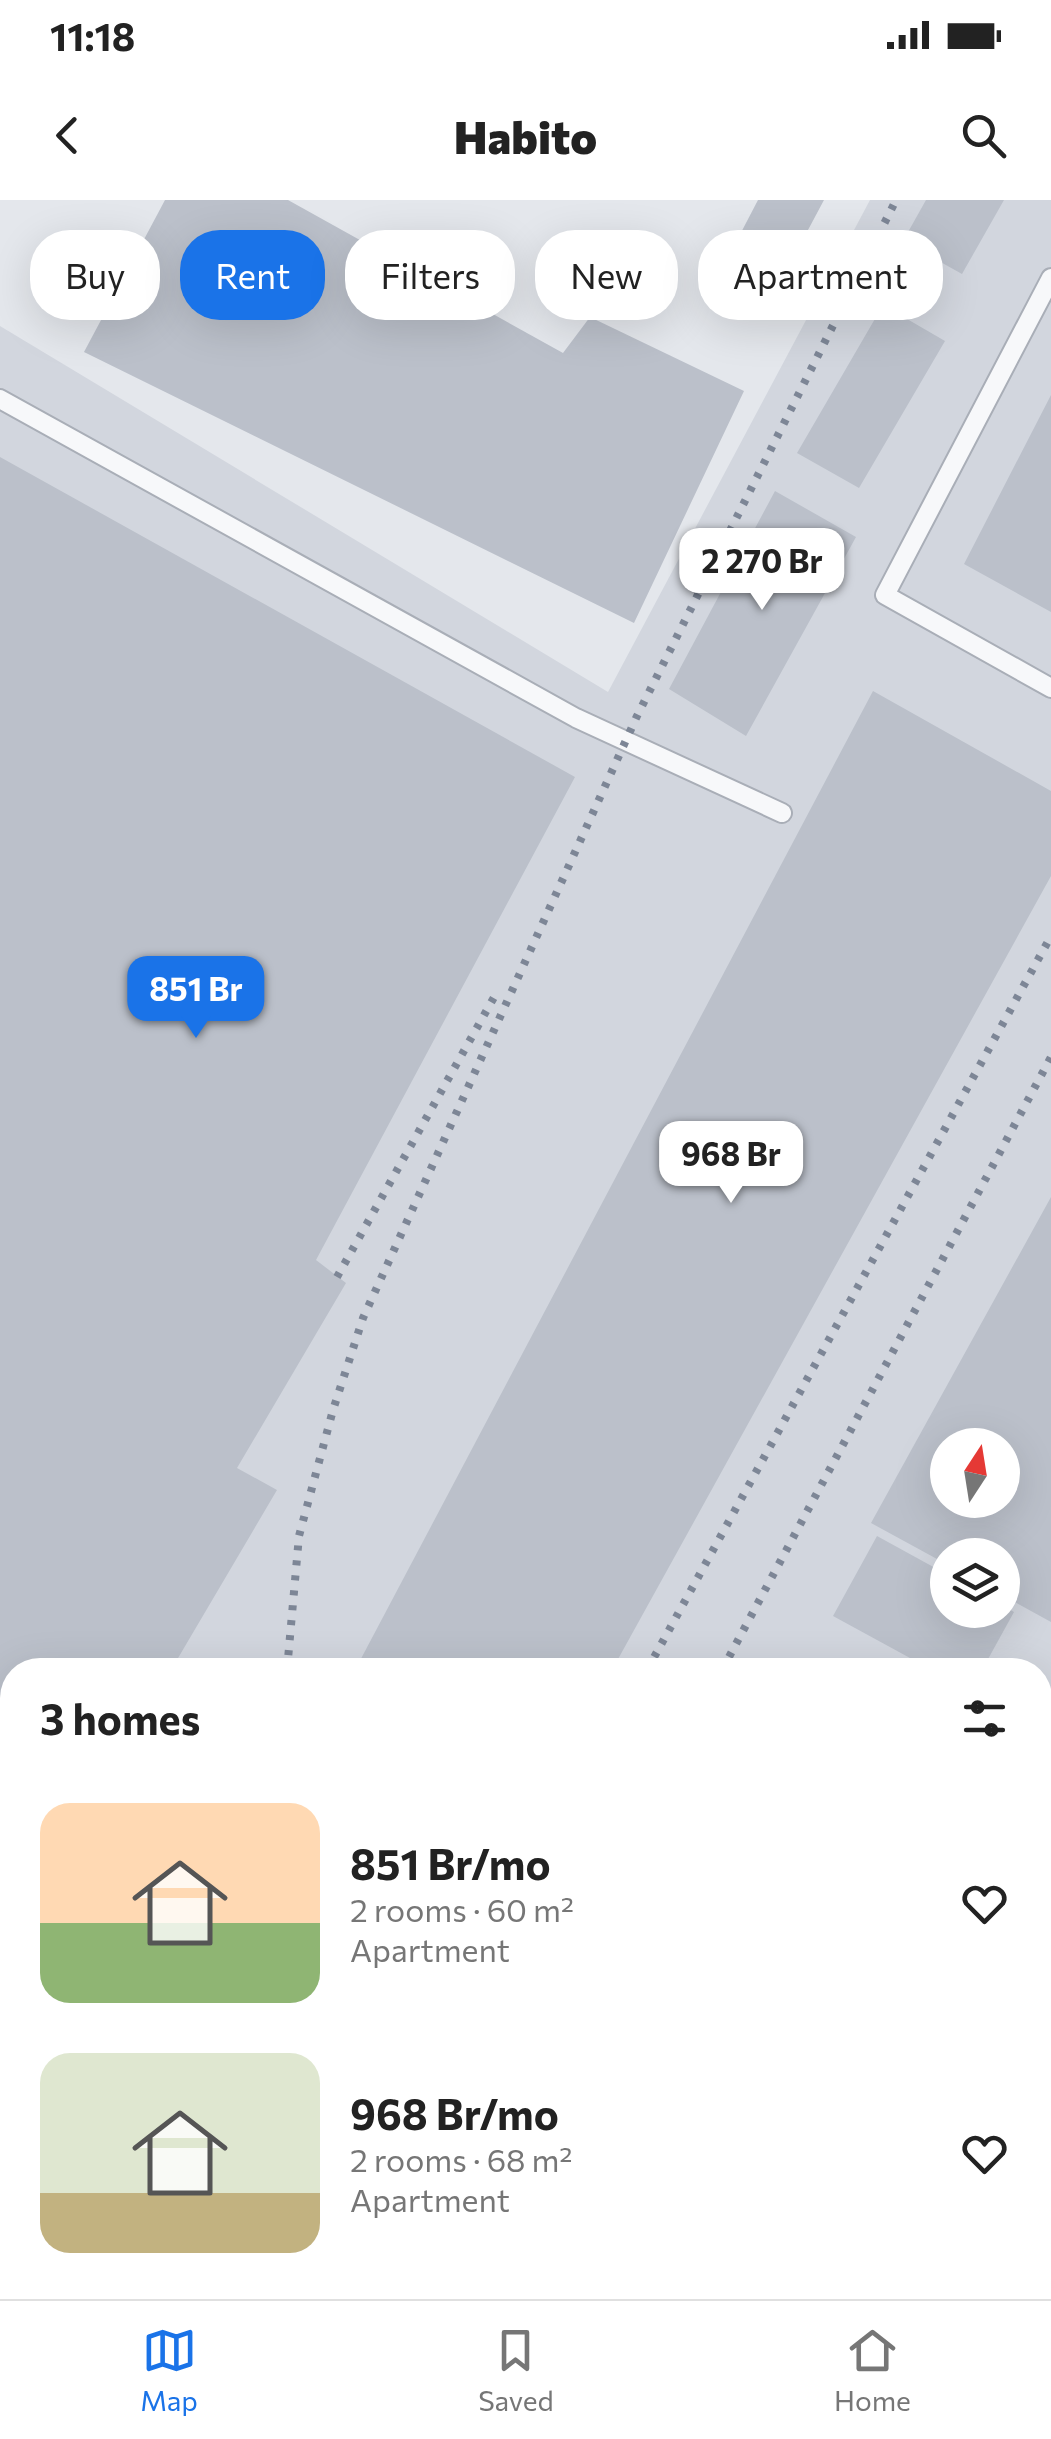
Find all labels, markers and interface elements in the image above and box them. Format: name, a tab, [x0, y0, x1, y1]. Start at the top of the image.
text: 11:18	[50, 12, 135, 59]
icon: back	[40, 108, 95, 163]
text: Habito	[454, 108, 597, 163]
icon: search	[956, 108, 1011, 163]
chip: Buy	[30, 230, 160, 320]
chip: Rent	[180, 230, 325, 320]
chip: Filters	[345, 230, 515, 320]
chip: New	[535, 230, 678, 320]
chip: Apartment	[698, 230, 943, 320]
pin: 2 270 Br	[659, 528, 865, 613]
text: 2 270 Br	[701, 540, 823, 580]
pin: 851 Br	[115, 956, 277, 1041]
text: 851 Br	[149, 968, 243, 1008]
pin: 968 Br	[650, 1121, 812, 1206]
text: 968 Br	[681, 1133, 781, 1173]
north arrow	[930, 1428, 1020, 1518]
map controls	[930, 1428, 1020, 1628]
button: layers	[930, 1538, 1020, 1628]
icon: filters	[957, 1691, 1012, 1746]
text: 3 homes	[40, 1692, 200, 1744]
text: 851 Br/mo	[350, 1837, 551, 1889]
icon: home	[120, 1843, 240, 1963]
icon: heart	[957, 1876, 1012, 1931]
text: 2 rooms · 60 m²	[350, 1889, 574, 1929]
text: Apartment	[350, 1929, 510, 1969]
text: 968 Br/mo	[350, 2087, 559, 2139]
icon: home	[120, 2093, 240, 2213]
icon: heart	[957, 2126, 1012, 2181]
text: 2 rooms · 68 m²	[350, 2139, 572, 2179]
text: Apartment	[350, 2179, 510, 2219]
tab: Map	[140, 2323, 198, 2417]
tab: Saved	[478, 2323, 554, 2417]
tab: Home	[834, 2323, 911, 2417]

